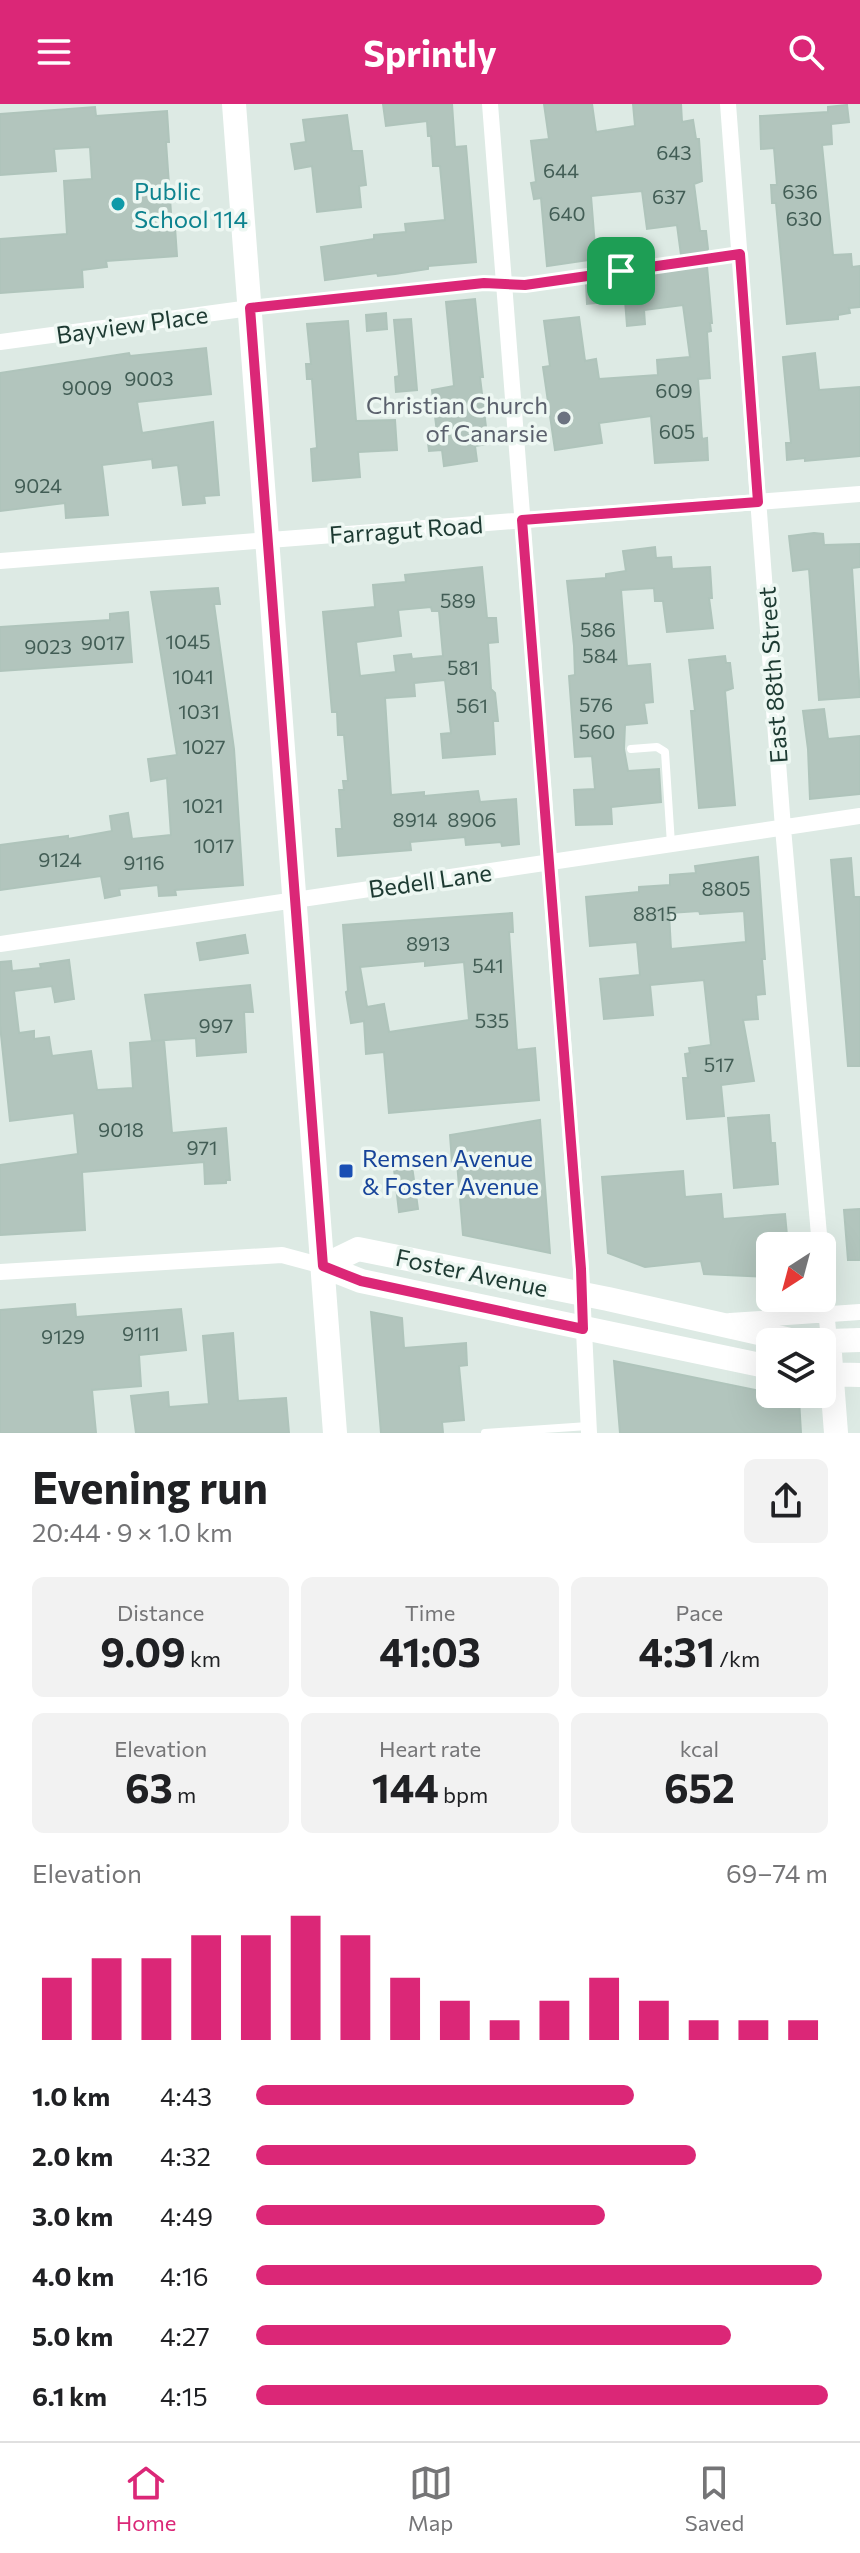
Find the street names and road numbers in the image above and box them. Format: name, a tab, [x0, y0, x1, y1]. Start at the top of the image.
street label: Bayview Place	[54, 299, 210, 349]
street label: Farragut Road	[328, 509, 484, 549]
street label: East 88th Street	[751, 585, 793, 764]
street label: Bedell Lane	[367, 857, 493, 903]
street label: Foster Avenue	[393, 1242, 551, 1302]

